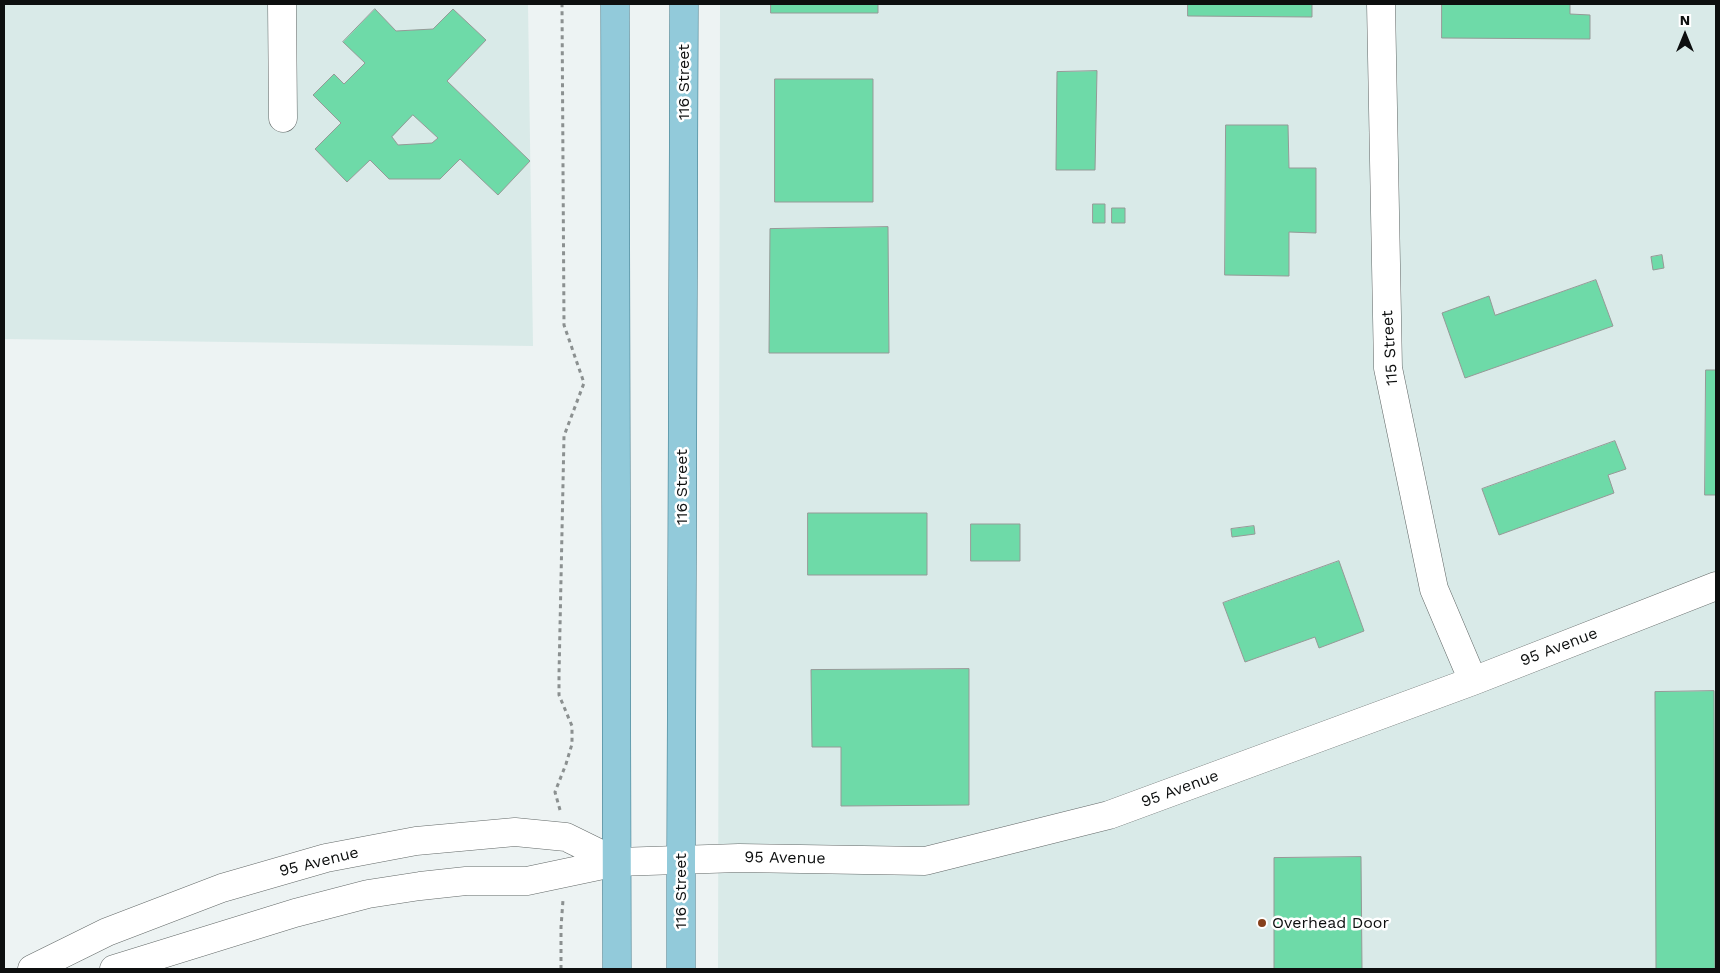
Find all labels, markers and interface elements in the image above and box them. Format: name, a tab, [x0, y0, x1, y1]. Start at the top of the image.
north arrow	[1660, 10, 1710, 60]
text: N	[1680, 12, 1690, 28]
street label: 116 Street	[674, 44, 694, 120]
street label: 115 Street	[1378, 310, 1402, 386]
street label: 116 Street	[672, 449, 692, 525]
street label: 95 Avenue	[1518, 623, 1600, 671]
street label: 95 Avenue	[1139, 766, 1221, 812]
street label: 95 Avenue	[277, 843, 361, 881]
street label: 95 Avenue	[744, 848, 826, 868]
street label: 116 Street	[671, 853, 691, 929]
place label: Overhead Door	[1272, 913, 1389, 933]
marker: Overhead Door	[1256, 917, 1268, 929]

